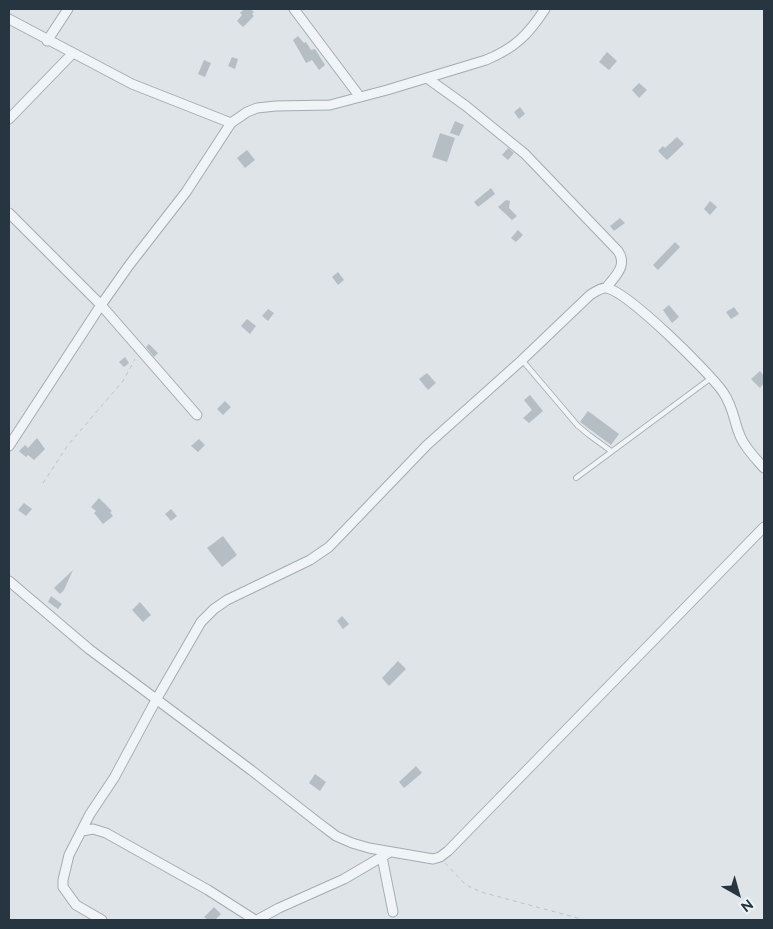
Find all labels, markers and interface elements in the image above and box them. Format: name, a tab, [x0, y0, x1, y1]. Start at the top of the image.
north arrow	[713, 869, 763, 919]
text: N	[738, 896, 756, 915]

